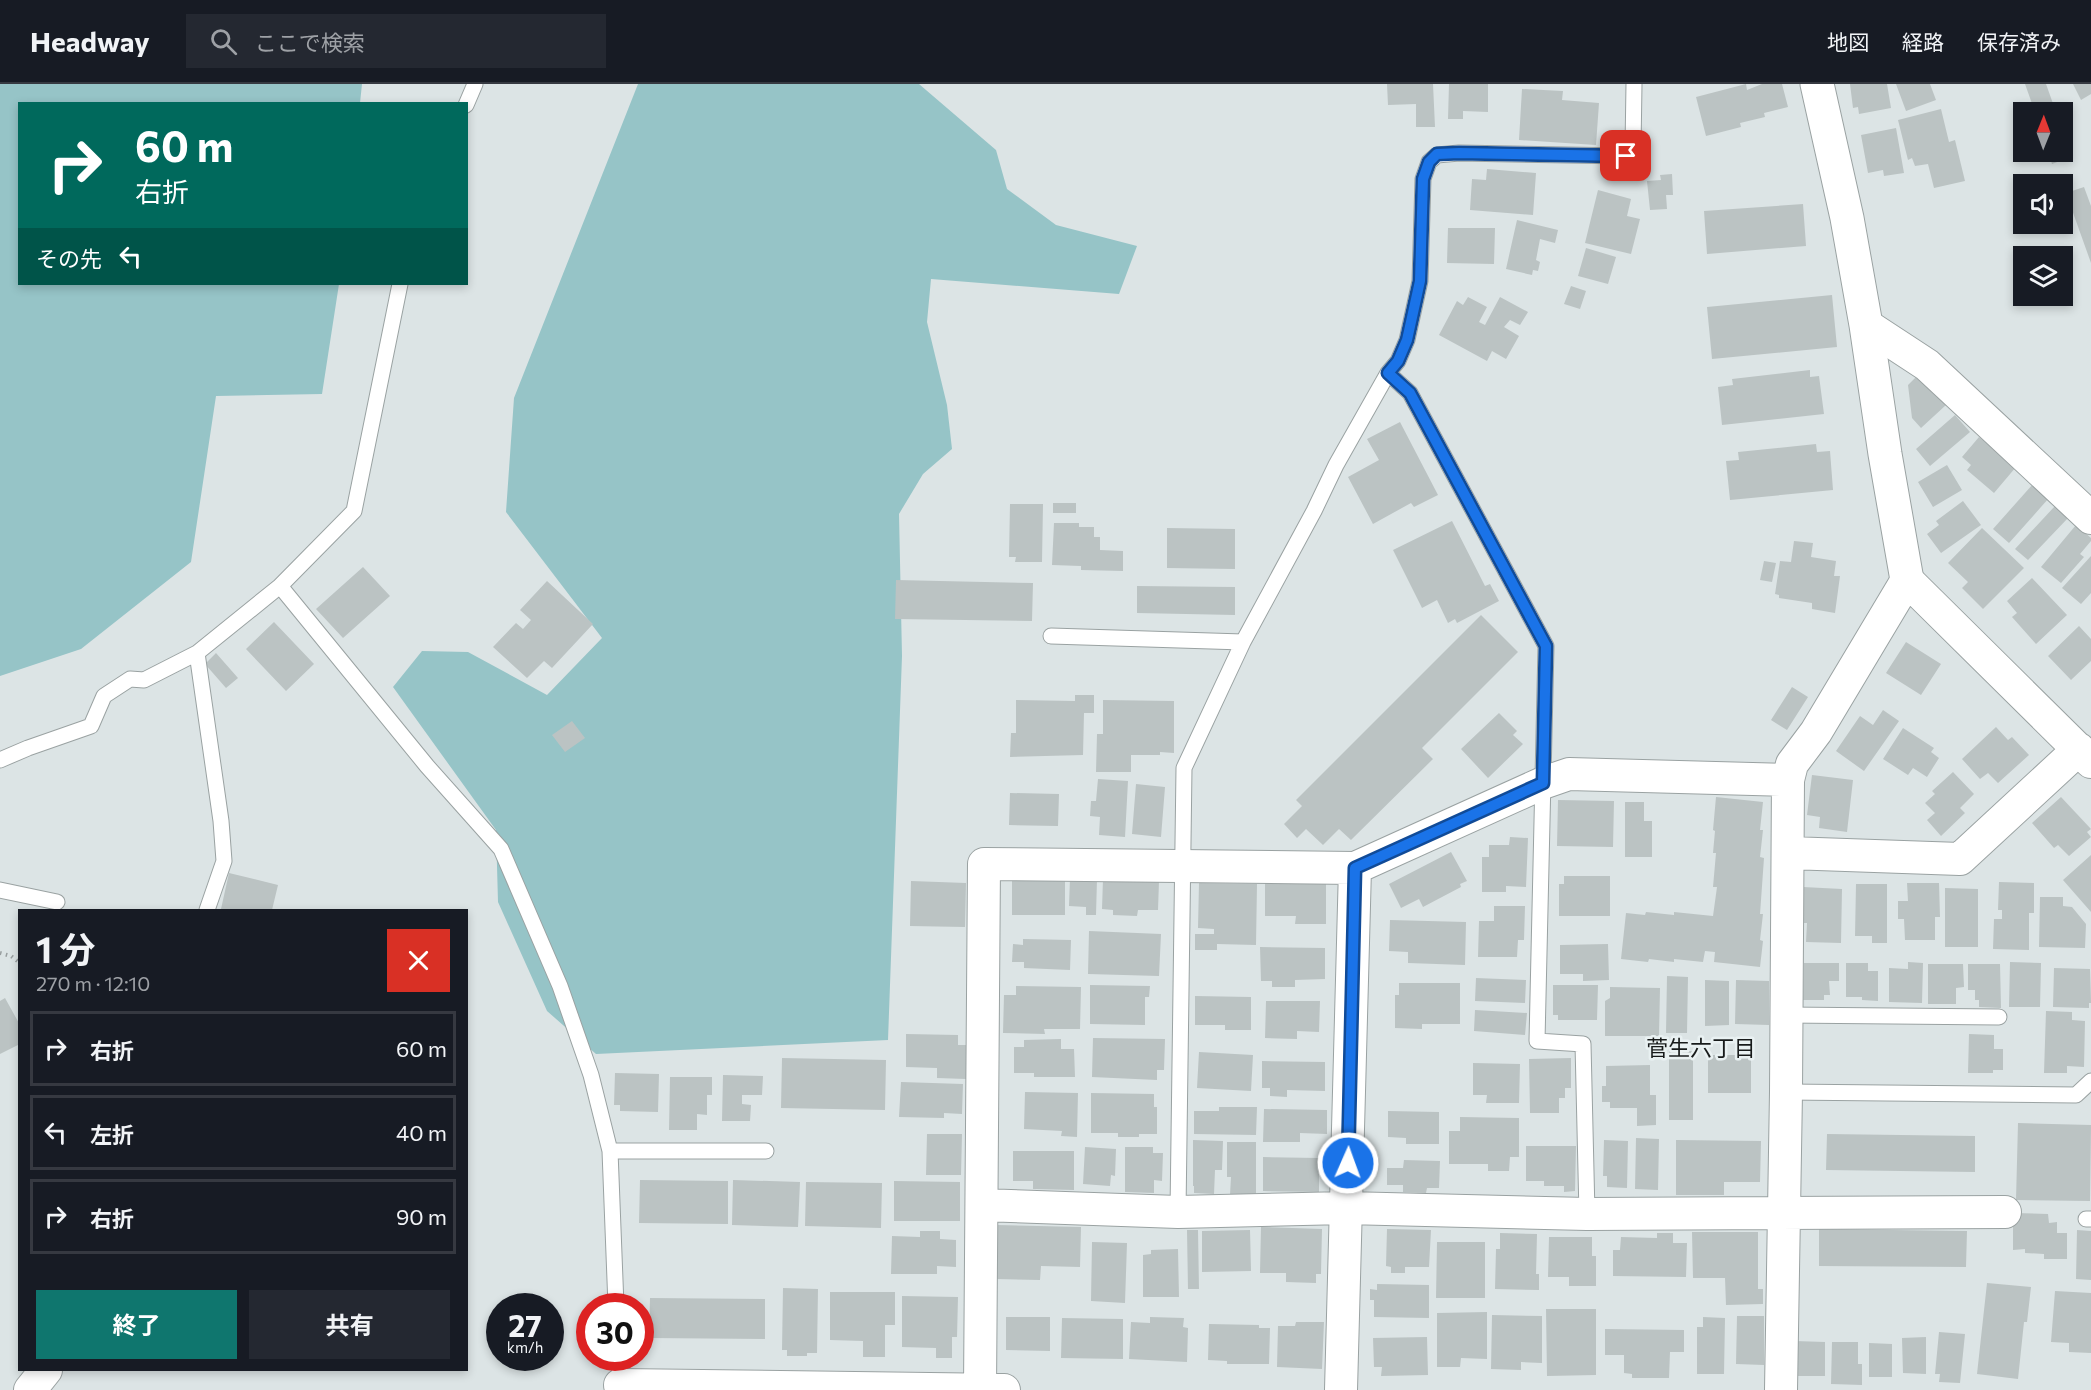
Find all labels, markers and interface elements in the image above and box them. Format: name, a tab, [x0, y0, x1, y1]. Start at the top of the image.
search box	[186, 14, 606, 68]
text: Headway	[30, 24, 150, 58]
icon: search	[207, 25, 240, 58]
text: ここで検索	[255, 29, 365, 56]
text: 地図	[1827, 29, 1869, 54]
text: 経路	[1902, 29, 1944, 54]
text: 保存済み	[1977, 29, 2061, 54]
north arrow	[2013, 102, 2073, 162]
map controls	[2013, 102, 2073, 306]
text: 60 m	[135, 119, 234, 171]
icon: right	[36, 126, 114, 204]
pin	[1600, 130, 1651, 181]
icon: arrive	[1609, 139, 1642, 172]
button: sound	[2013, 174, 2073, 234]
text: 右折	[135, 175, 189, 208]
icon: left	[114, 240, 147, 273]
text: その先	[36, 245, 102, 272]
button: layers	[2013, 246, 2073, 306]
text: 1 分	[36, 926, 95, 970]
button: close	[387, 929, 450, 992]
text: 270 m · 12:10	[36, 971, 150, 995]
icon: right	[39, 1032, 72, 1065]
district label: 菅生六丁目	[1646, 1034, 1756, 1061]
text: 60 m	[396, 1035, 447, 1062]
text: 右折	[90, 1037, 134, 1064]
icon: left	[39, 1116, 72, 1149]
text: 40 m	[396, 1119, 447, 1146]
text: 左折	[90, 1121, 134, 1148]
position arrow	[1316, 1131, 1380, 1195]
icon: right	[39, 1200, 72, 1233]
text: 90 m	[396, 1203, 447, 1230]
text: 右折	[90, 1205, 134, 1232]
button: 終了	[36, 1290, 237, 1359]
button: 共有	[249, 1290, 450, 1359]
speed limit sign: 30	[576, 1293, 654, 1371]
text: 27	[508, 1306, 542, 1343]
text: km/h	[507, 1338, 543, 1356]

